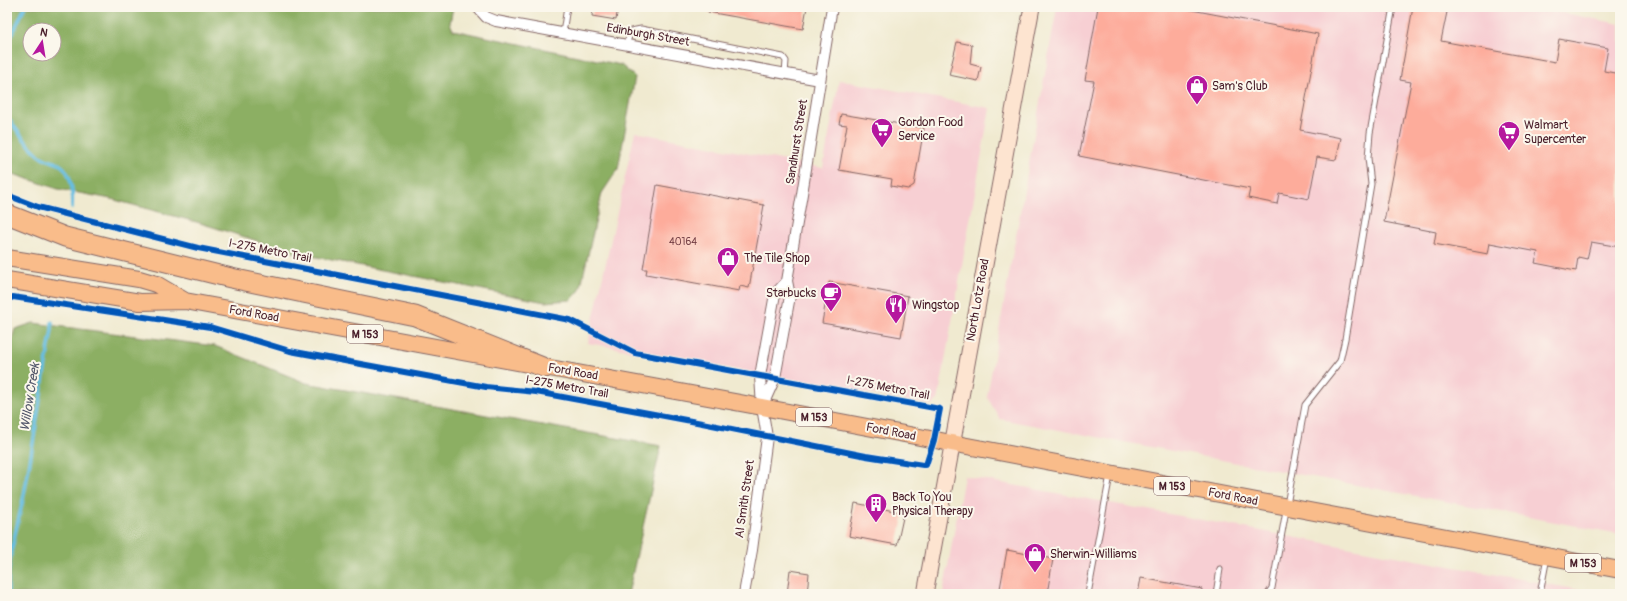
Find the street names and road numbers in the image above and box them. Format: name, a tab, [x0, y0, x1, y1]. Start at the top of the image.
street label: Edinburgh Street	[605, 20, 691, 50]
street label: Sandhurst Street	[783, 98, 811, 186]
street label: I-275 Metro Trail	[227, 236, 313, 266]
street label: North Lotz Road	[963, 257, 993, 343]
street label: Ford Road	[228, 302, 280, 326]
road number: M 153	[347, 325, 383, 343]
street label: Ford Road	[547, 360, 599, 384]
street label: I-275 Metro Trail	[524, 372, 610, 402]
street label: I-275 Metro Trail	[845, 373, 931, 403]
road number: M 153	[796, 408, 832, 426]
street label: Ford Road	[865, 420, 917, 444]
street label: Al Smith Street	[732, 459, 758, 539]
road number: M 153	[1154, 477, 1190, 495]
street label: Ford Road	[1207, 485, 1259, 509]
road number: M 153	[1565, 554, 1601, 572]

